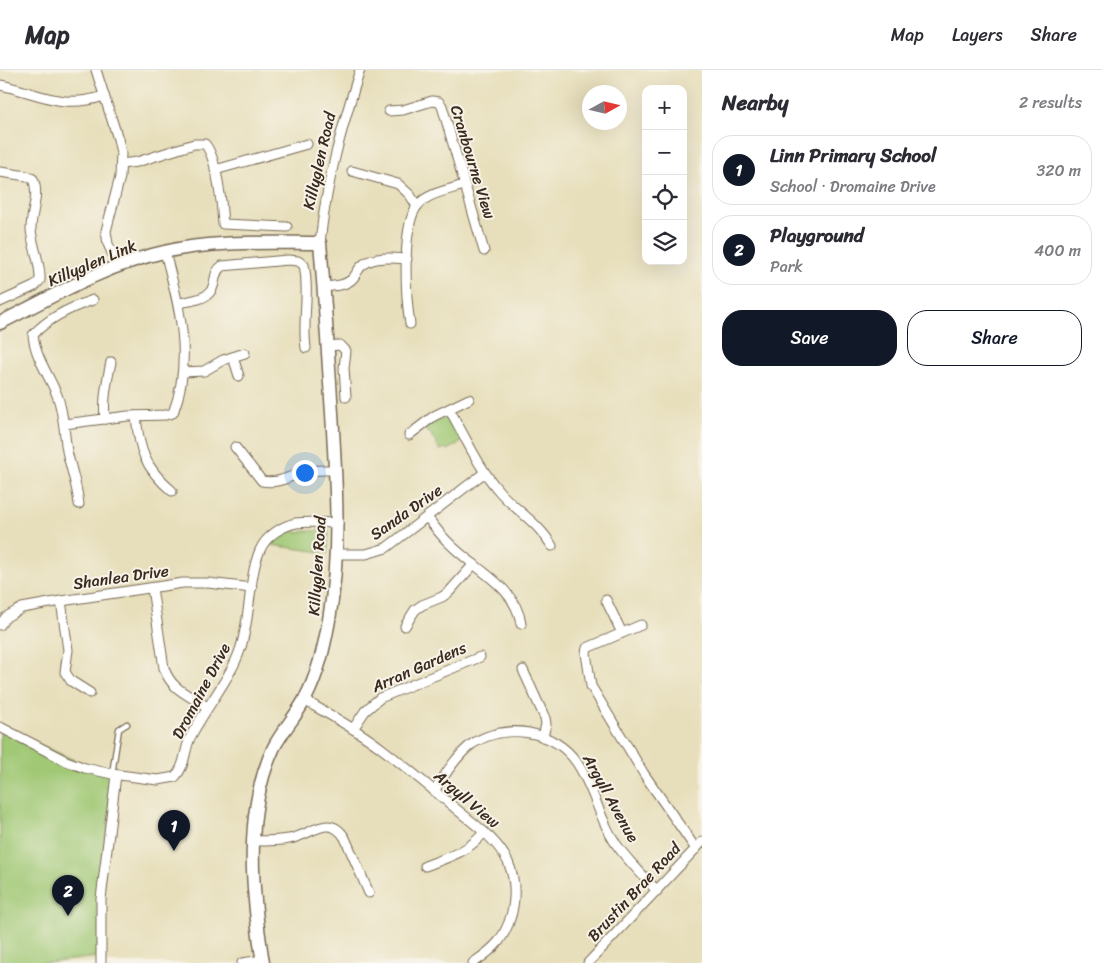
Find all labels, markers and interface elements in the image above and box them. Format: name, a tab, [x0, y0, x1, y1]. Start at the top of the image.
text: Map	[25, 14, 69, 56]
text: Map	[891, 19, 924, 51]
text: Layers	[952, 19, 1003, 51]
text: Share	[1031, 19, 1077, 51]
text: Nearby	[722, 84, 788, 122]
north arrow	[582, 85, 627, 130]
map controls	[642, 85, 687, 265]
button: +	[642, 85, 687, 130]
text: 2 results	[1019, 88, 1082, 117]
street label: Cranbourne View	[442, 101, 504, 223]
street label: Killyglen Road	[294, 108, 345, 213]
button: −	[642, 130, 687, 175]
text: Linn Primary School	[770, 139, 936, 172]
text: 1	[736, 156, 742, 185]
text: 320 m	[1036, 156, 1081, 185]
text: School · Dromaine Drive	[770, 172, 936, 201]
button: locate	[642, 175, 687, 220]
text: Playground	[770, 219, 864, 252]
button: layers	[642, 220, 687, 265]
street label: Killyglen Link	[43, 231, 141, 295]
text: 2	[734, 236, 744, 265]
text: 400 m	[1034, 236, 1081, 265]
text: Park	[770, 252, 803, 281]
button: Save	[722, 310, 897, 366]
button: Share	[907, 310, 1082, 366]
your location	[292, 460, 318, 486]
street label: Sanda Drive	[363, 476, 449, 548]
street label: Killyglen Road	[299, 514, 335, 617]
street label: Shanlea Drive	[71, 556, 171, 598]
street label: Arran Gardens	[366, 633, 472, 701]
street label: Dromaine Drive	[163, 637, 239, 745]
street label: Argyll Avenue	[574, 747, 647, 848]
street label: Argyll View	[426, 762, 507, 836]
pin: 1	[158, 810, 190, 851]
street label: Brustin Brae Road	[580, 834, 689, 949]
pin: 2	[52, 875, 84, 916]

